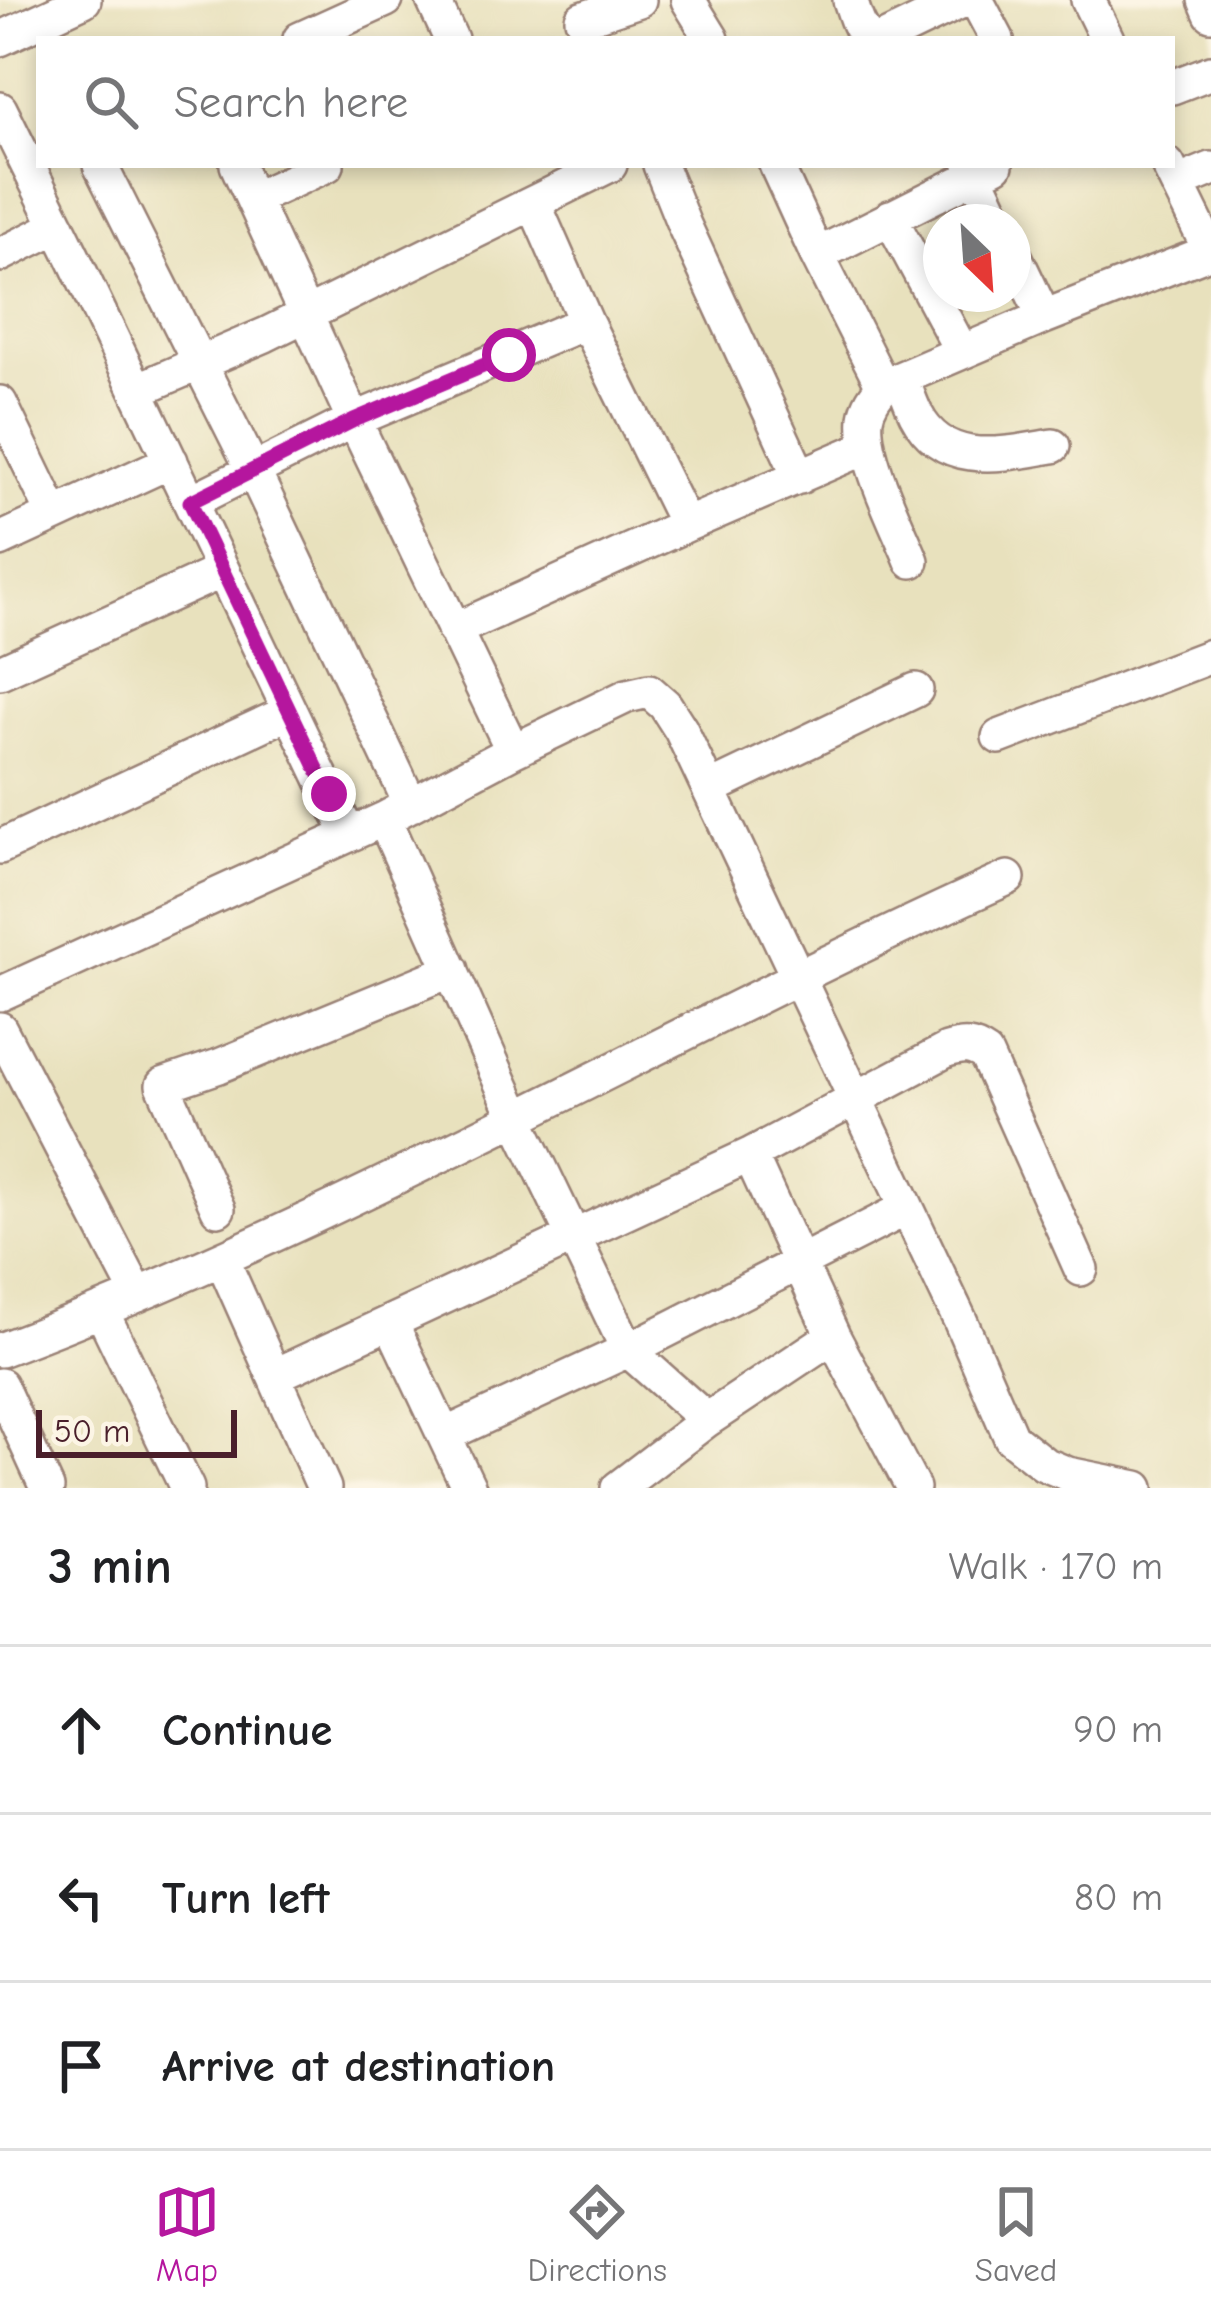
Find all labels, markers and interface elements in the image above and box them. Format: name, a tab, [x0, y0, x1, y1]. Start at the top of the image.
search box	[36, 36, 1175, 168]
icon: search	[78, 69, 144, 135]
text: Search here	[174, 76, 408, 128]
north arrow	[923, 204, 1031, 312]
route start	[482, 328, 536, 382]
route end	[302, 767, 356, 821]
scale bar	[36, 1404, 237, 1457]
text: 50 m	[54, 1412, 130, 1450]
text: 3 min	[48, 1537, 172, 1596]
text: Walk · 170 m	[948, 1544, 1163, 1589]
icon: ahead	[48, 1697, 114, 1763]
text: Continue	[162, 1704, 332, 1756]
text: 90 m	[1073, 1707, 1163, 1752]
icon: left	[48, 1865, 114, 1931]
text: Turn left	[162, 1872, 329, 1924]
text: 80 m	[1074, 1875, 1163, 1920]
icon: arrive	[48, 2033, 114, 2099]
text: Arrive at destination	[162, 2040, 555, 2092]
tab: Map	[154, 2179, 220, 2289]
tab: Directions	[528, 2179, 667, 2289]
tab: Saved	[975, 2179, 1057, 2289]

